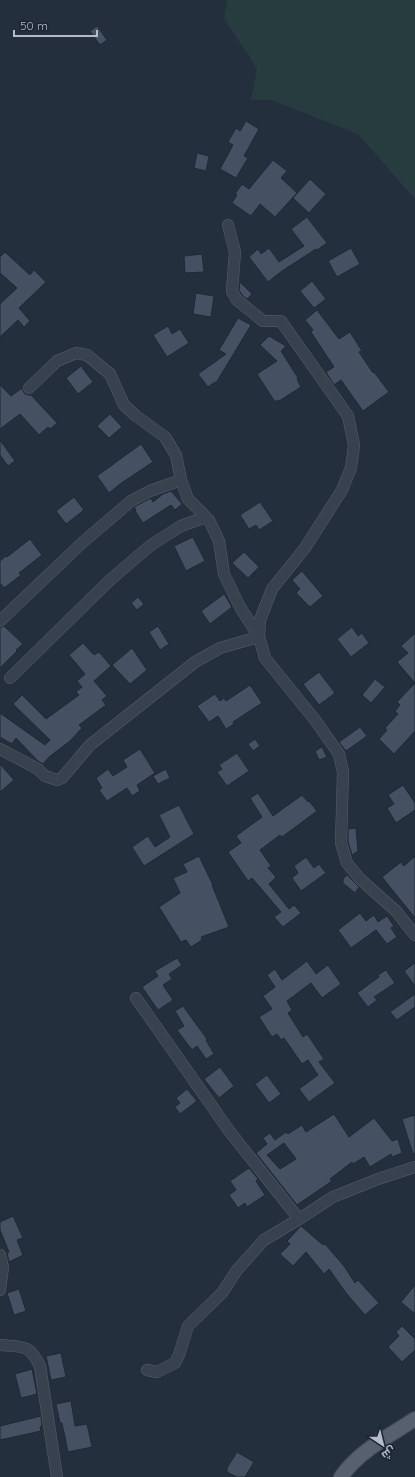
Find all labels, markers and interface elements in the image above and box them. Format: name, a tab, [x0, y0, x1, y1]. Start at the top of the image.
scale bar	[14, 12, 97, 38]
text: 50 m	[20, 18, 48, 33]
north arrow	[363, 1425, 403, 1465]
text: ش	[379, 1443, 399, 1463]

